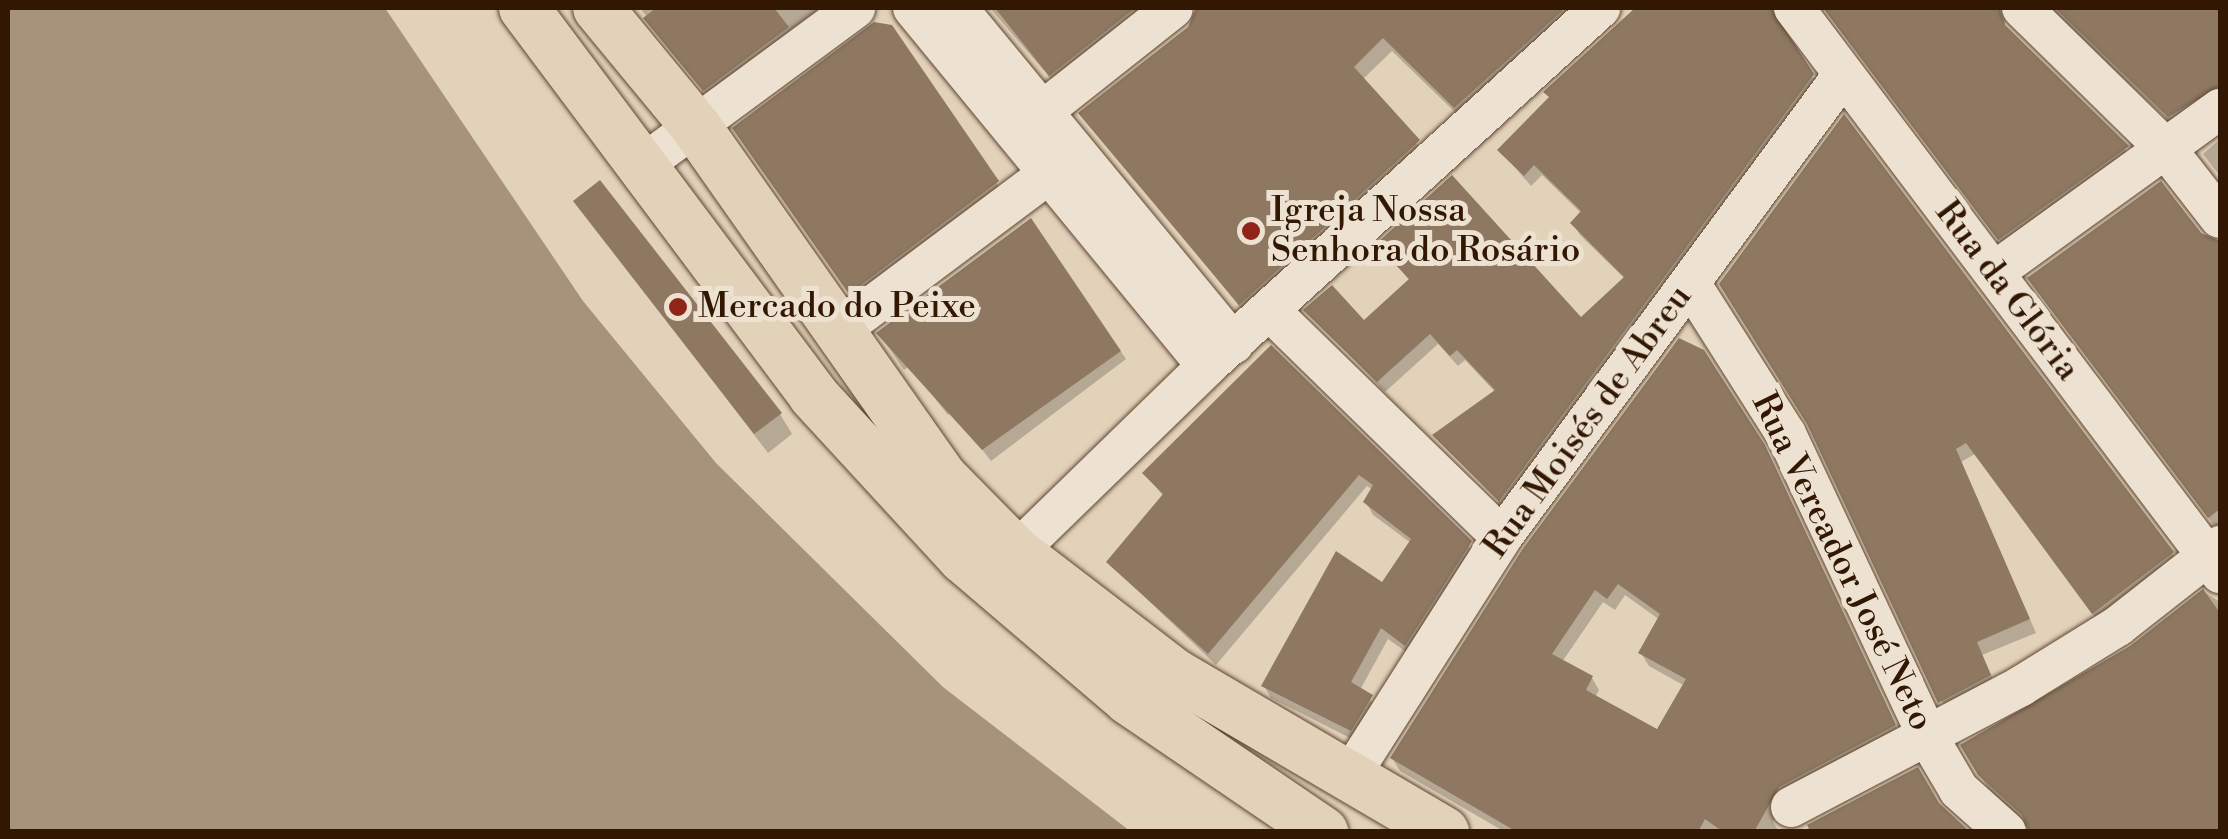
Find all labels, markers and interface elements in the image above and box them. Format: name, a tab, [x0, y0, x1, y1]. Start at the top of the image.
place label: Igreja Nossa Senhora do Rosário	[1271, 190, 1580, 272]
street label: Rua da Glória	[1926, 193, 2088, 389]
marker: Igreja Nossa Senhora do Rosário	[1240, 220, 1262, 242]
street label: Rua Moisés de Abreu	[1475, 277, 1701, 567]
place label: Mercado do Peixe	[698, 286, 976, 328]
marker: Mercado do Peixe	[667, 296, 689, 318]
street label: Rua Vereador José Neto	[1742, 386, 1942, 738]

